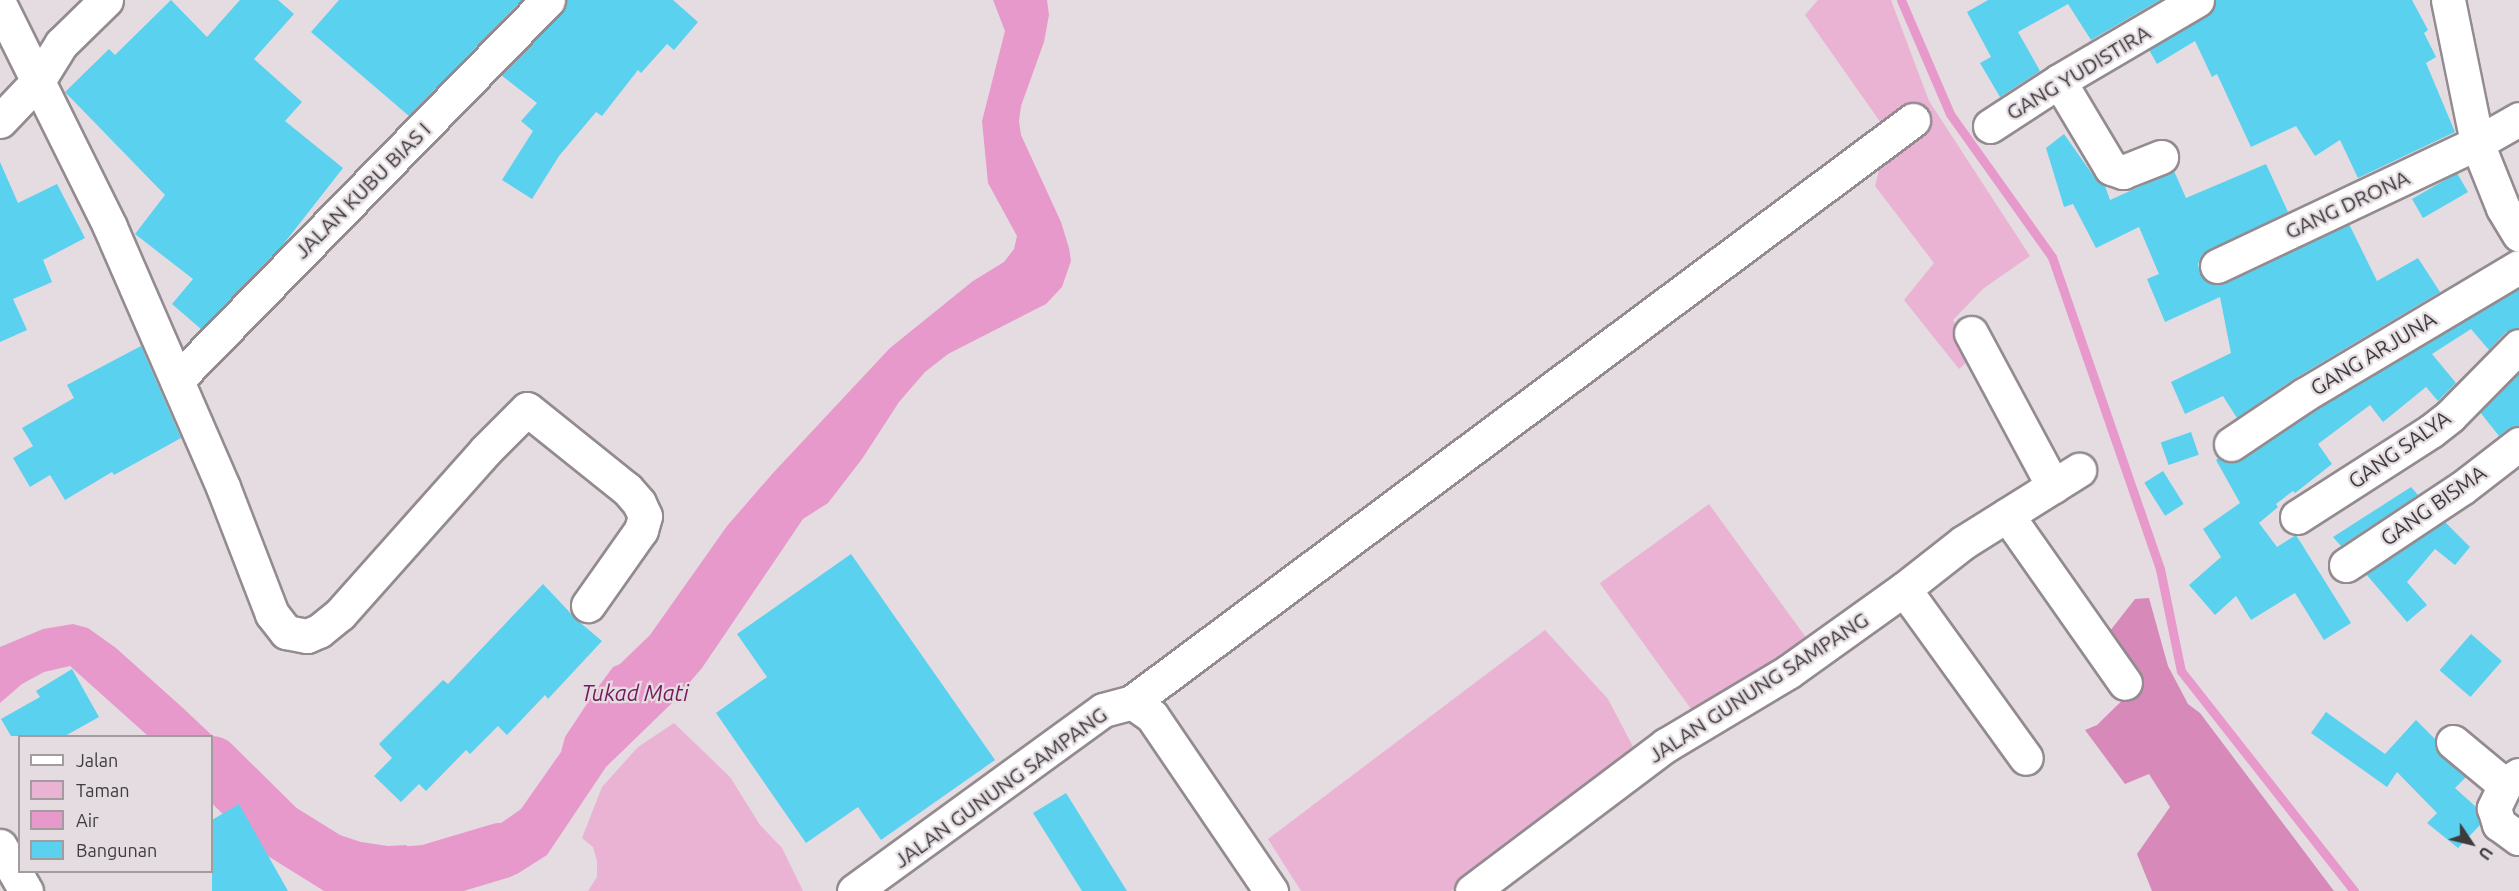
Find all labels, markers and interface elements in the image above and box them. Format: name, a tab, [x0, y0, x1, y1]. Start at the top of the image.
street label: GANG YUDISTIRA	[2001, 19, 2155, 125]
street label: JALAN KUBU BIAS I	[289, 117, 435, 263]
street label: GANG DRONA	[2281, 164, 2413, 244]
street label: GANG ARJUNA	[2306, 306, 2440, 400]
street label: GANG SALYA	[2343, 405, 2455, 493]
street label: GANG BISMA	[2375, 459, 2491, 551]
street label: JALAN GUNUNG SAMPANG	[1643, 606, 1873, 768]
water label: Tukad Mati	[581, 680, 689, 706]
street label: JALAN GUNUNG SAMPANG	[889, 701, 1111, 873]
legend	[18, 735, 213, 873]
text: Jalan	[76, 750, 118, 770]
text: Taman	[76, 780, 130, 800]
text: Air	[76, 810, 99, 830]
north arrow	[2441, 813, 2501, 873]
text: Bangunan	[76, 840, 157, 860]
text: U	[2475, 844, 2496, 863]

